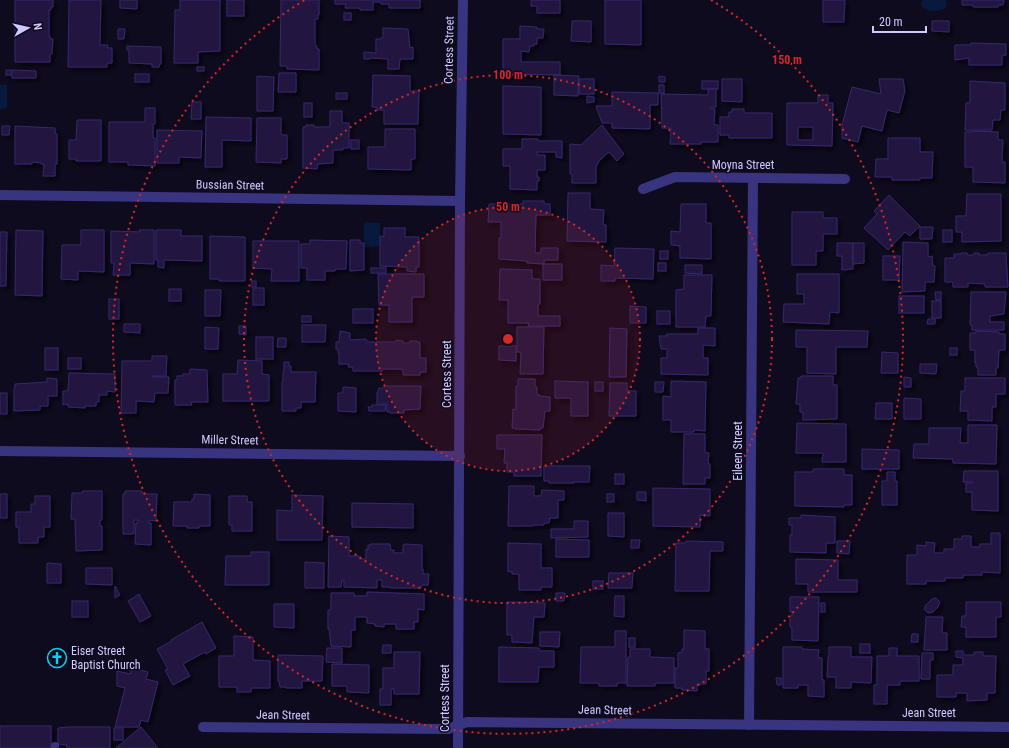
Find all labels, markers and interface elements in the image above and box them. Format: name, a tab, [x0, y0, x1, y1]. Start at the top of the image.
north arrow	[8, 8, 48, 48]
scale bar	[873, 8, 926, 34]
text: 20 m	[879, 15, 903, 29]
street label: Cortess Street	[441, 16, 457, 84]
text: N	[31, 22, 44, 31]
text: 150 m	[772, 53, 802, 67]
text: 100 m	[493, 68, 523, 82]
street label: Moyna Street	[712, 158, 775, 172]
street label: Bussian Street	[196, 177, 265, 193]
text: 50 m	[496, 200, 520, 214]
centre of rings	[501, 332, 515, 346]
street label: Cortess Street	[440, 340, 454, 408]
street label: Eileen Street	[731, 421, 745, 481]
street label: Miller Street	[201, 432, 259, 448]
place label: Eiser Street Baptist Church	[71, 644, 141, 672]
church icon: Eiser Street Baptist Church	[46, 647, 68, 669]
street label: Cortess Street	[438, 664, 452, 732]
street label: Jean Street	[578, 703, 632, 717]
street label: Jean Street	[902, 706, 956, 720]
street label: Jean Street	[256, 708, 310, 722]

